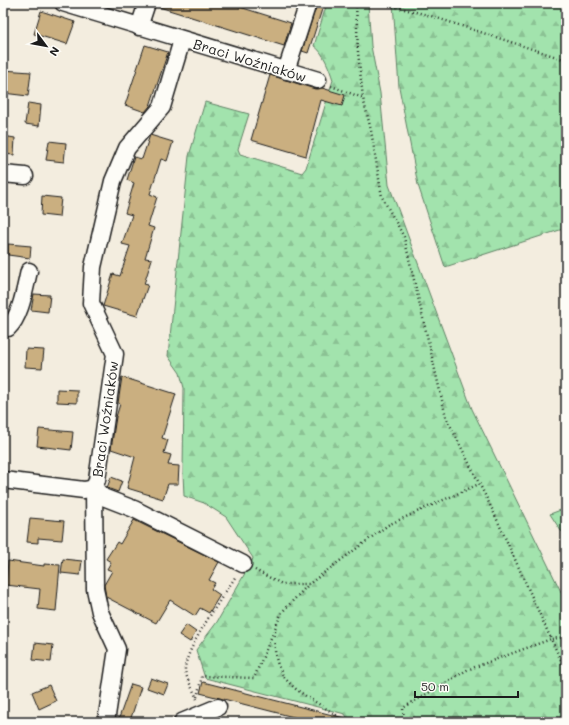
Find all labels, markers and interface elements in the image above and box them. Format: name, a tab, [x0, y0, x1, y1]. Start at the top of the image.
north arrow	[26, 26, 66, 66]
street label: Braci Woźniaków	[191, 34, 309, 86]
text: N	[46, 44, 63, 59]
street label: Braci Woźniaków	[87, 360, 123, 478]
scale bar	[415, 673, 518, 699]
text: 50 m	[421, 678, 449, 694]

